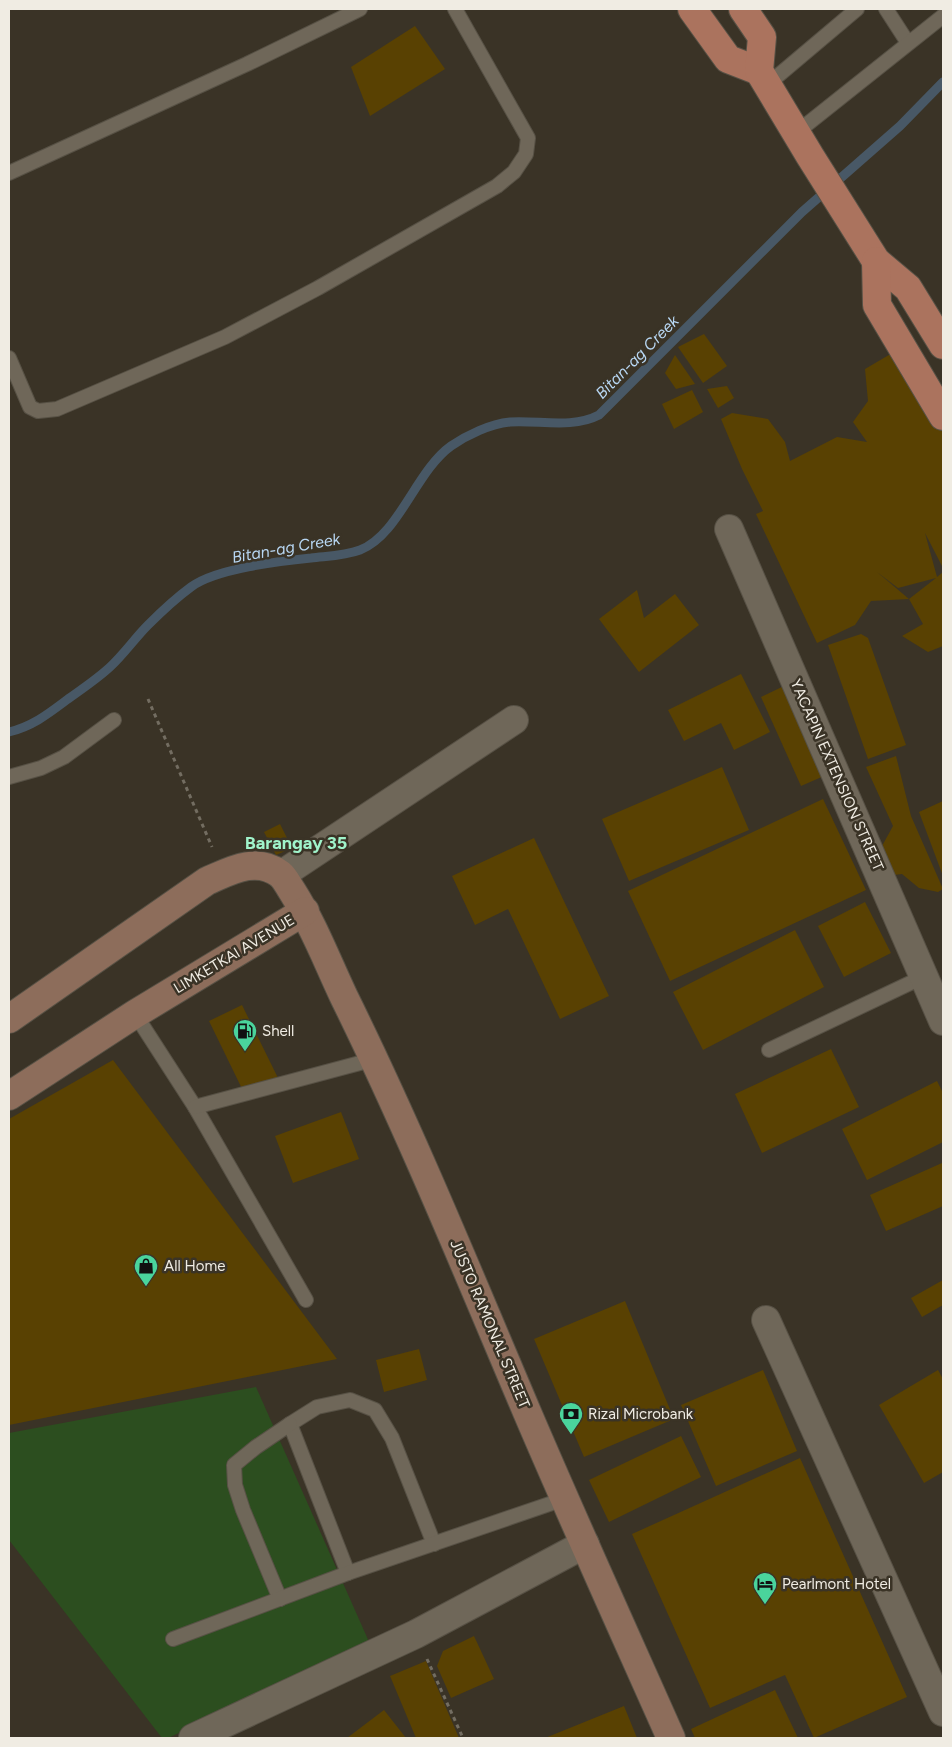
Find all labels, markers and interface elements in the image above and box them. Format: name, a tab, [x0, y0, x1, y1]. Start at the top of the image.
water label: Bitan-ag Creek	[592, 311, 683, 402]
water label: Bitan-ag Creek	[230, 529, 343, 567]
street label: YACAPIN EXTENSION STREET	[786, 676, 888, 874]
district label: Barangay 35	[245, 832, 347, 854]
street label: LIMKETKAI AVENUE	[170, 911, 298, 997]
fuel station icon: Shell	[232, 1018, 258, 1052]
place label: Shell	[262, 1022, 294, 1040]
street label: JUSTO RAMONAL STREET	[446, 1237, 534, 1412]
shop icon: All Home	[133, 1253, 159, 1287]
place label: All Home	[164, 1257, 225, 1275]
bank icon: Rizal Microbank	[558, 1401, 584, 1435]
place label: Rizal Microbank	[588, 1405, 694, 1423]
hotel icon: Pearlmont Hotel	[752, 1571, 778, 1605]
place label: Pearlmont Hotel	[782, 1575, 891, 1593]

